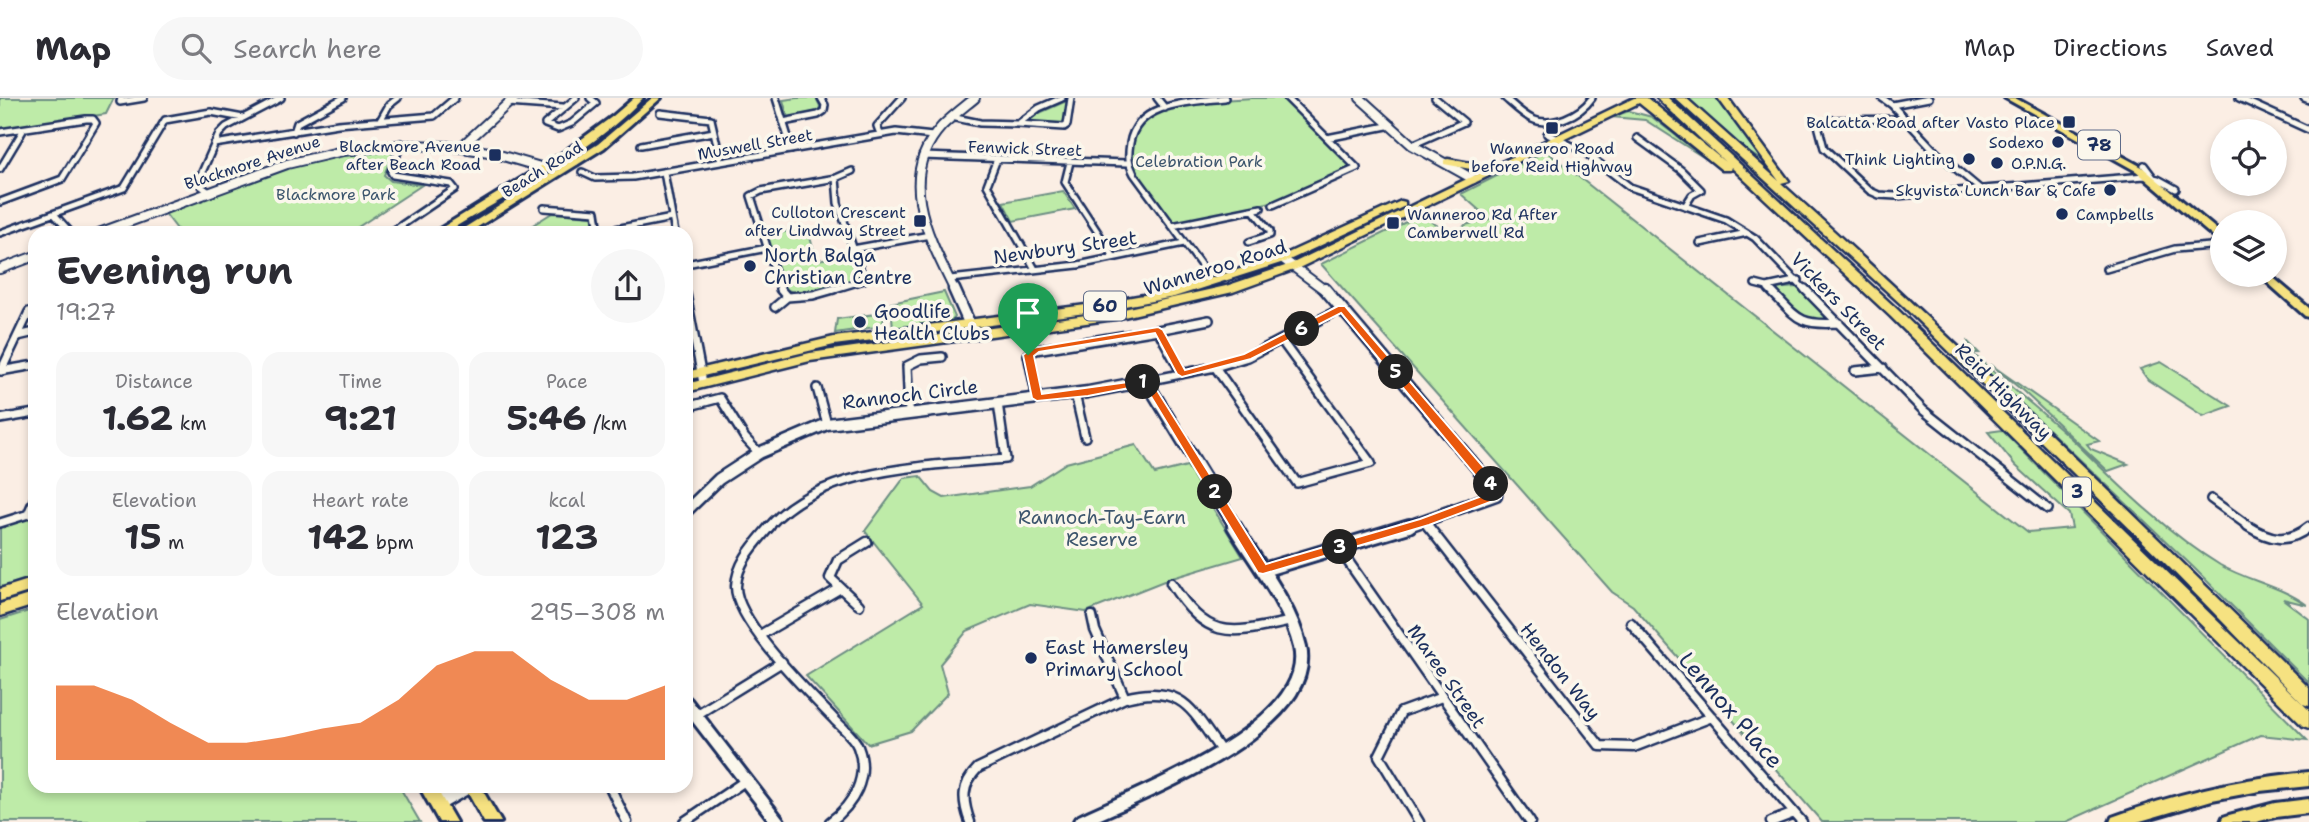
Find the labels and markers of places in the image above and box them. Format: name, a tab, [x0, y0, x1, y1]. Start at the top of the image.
place label: Balcatta Road after Vasto Place	[1806, 112, 2055, 133]
marker: Balcatta Road after Vasto Place	[2061, 114, 2077, 130]
marker: Wanneroo Road before Reid Highway	[1544, 120, 1560, 136]
place label: Sodexo	[1989, 132, 2044, 153]
marker: Sodexo	[2050, 134, 2066, 150]
place label: Blackmore Avenue after Beach Road	[339, 136, 481, 175]
place label: Wanneroo Road before Reid Highway	[1471, 138, 1633, 177]
marker: Blackmore Avenue after Beach Road	[487, 147, 503, 163]
place label: Think Lighting	[1845, 149, 1955, 170]
marker: Think Lighting	[1961, 151, 1977, 167]
place label: O.P.N.G.	[2011, 153, 2066, 174]
marker: O.P.N.G.	[1989, 155, 2005, 171]
place label: Skyvista Lunch Bar & Cafe	[1896, 180, 2096, 201]
marker: Skyvista Lunch Bar & Cafe	[2102, 182, 2118, 198]
place label: Culloton Crescent after Lindway Street	[745, 202, 906, 241]
place label: Wanneroo Rd After Camberwell Rd	[1407, 204, 1558, 243]
place label: Campbells	[2076, 204, 2154, 225]
marker: Campbells	[2054, 206, 2070, 222]
marker: Culloton Crescent after Lindway Street	[912, 213, 928, 229]
marker: Wanneroo Rd After Camberwell Rd	[1385, 215, 1401, 231]
place label: North Balga Christian Centre	[764, 243, 912, 290]
marker: North Balga Christian Centre	[742, 258, 758, 274]
pin	[998, 283, 1058, 355]
place label: Goodlife Health Clubs	[874, 299, 990, 346]
pin: 6	[1284, 312, 1320, 346]
marker: Goodlife Health Clubs	[852, 314, 868, 330]
pin: 5	[1378, 354, 1414, 390]
pin: 1	[1126, 364, 1160, 400]
pin: 4	[1474, 466, 1508, 502]
pin: 2	[1198, 474, 1232, 510]
pin: 3	[1322, 530, 1358, 564]
place label: East Hamersley Primary School	[1045, 635, 1189, 682]
marker: East Hamersley Primary School	[1023, 650, 1039, 666]

